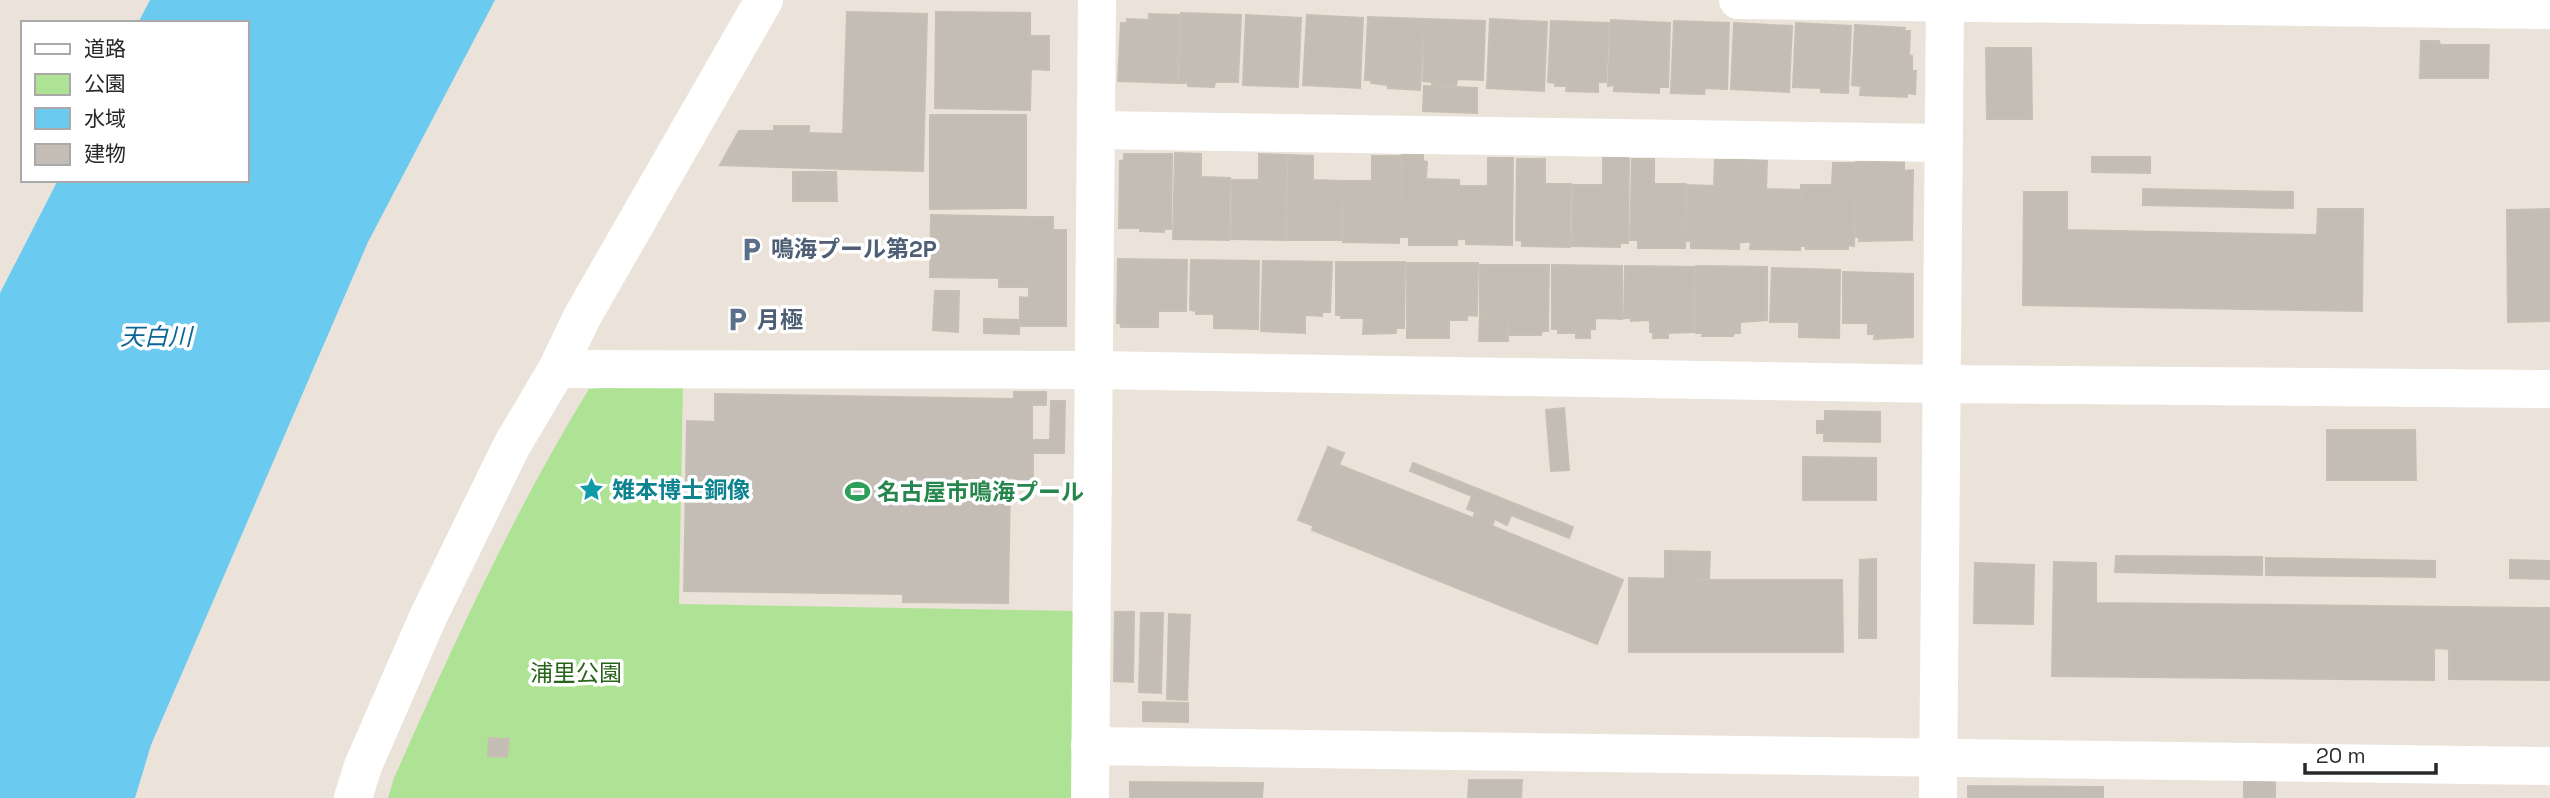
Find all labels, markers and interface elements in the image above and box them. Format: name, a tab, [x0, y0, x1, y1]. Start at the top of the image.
legend	[21, 21, 248, 182]
text: 道路	[84, 35, 126, 62]
text: 公園	[84, 70, 126, 97]
text: 水域	[84, 105, 126, 132]
text: 建物	[84, 140, 126, 167]
place label: 鳴海プール第2P	[771, 234, 937, 264]
parking icon: 鳴海プール第2P	[737, 235, 765, 263]
place label: 月極	[757, 305, 803, 335]
parking icon: 月極	[723, 306, 751, 334]
water label: 天白川	[120, 321, 195, 352]
place label: 雉本博士銅像	[612, 475, 750, 505]
place icon: 雉本博士銅像	[578, 476, 606, 504]
place label: 名古屋市鳴海プール	[877, 477, 1084, 507]
sports icon: 名古屋市鳴海プール	[843, 478, 871, 506]
park label: 浦里公園	[530, 658, 622, 688]
scale bar	[2305, 732, 2436, 776]
text: 20 m	[2316, 742, 2366, 769]

